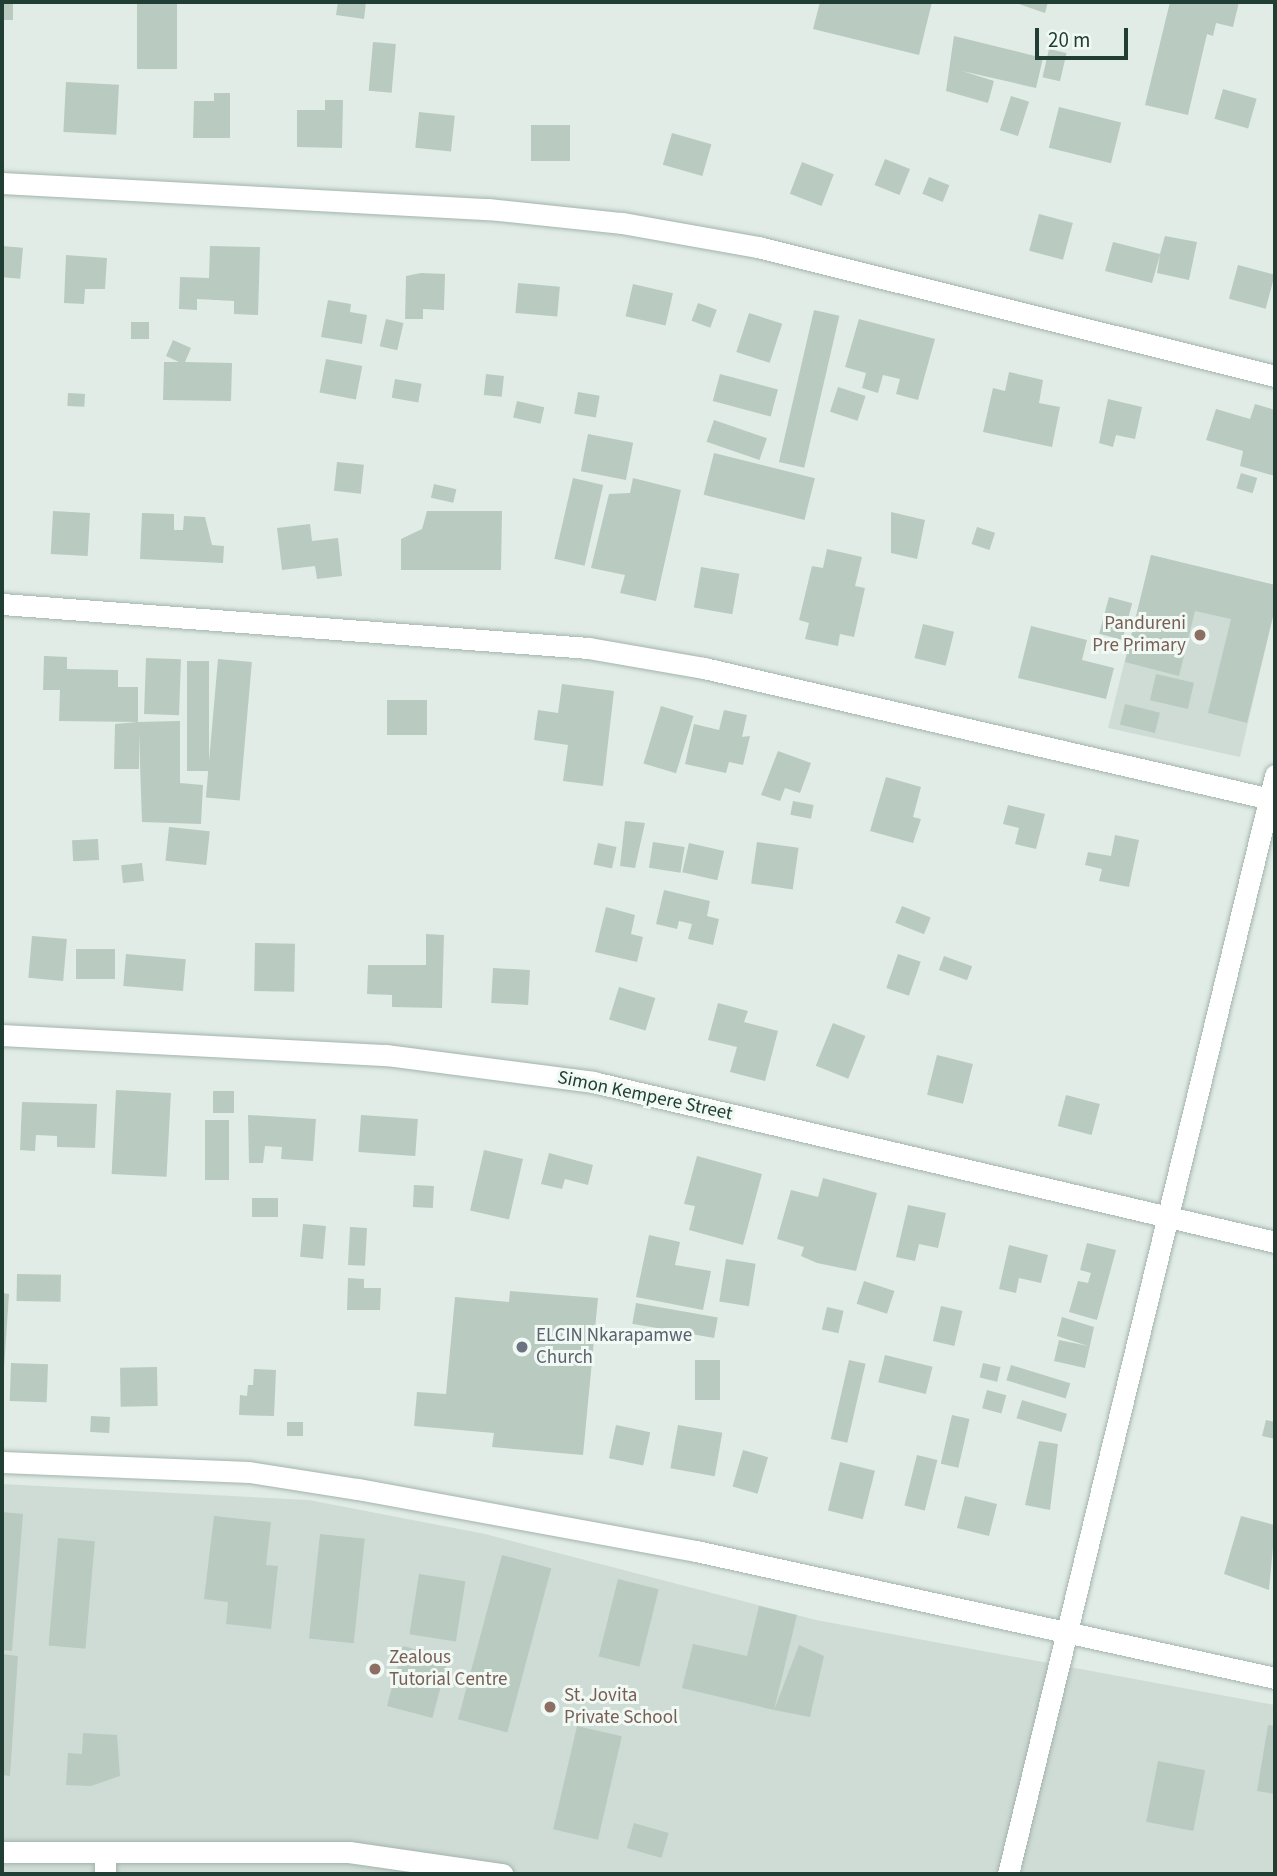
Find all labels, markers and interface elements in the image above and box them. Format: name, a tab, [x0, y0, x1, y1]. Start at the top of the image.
scale bar	[1039, 14, 1132, 58]
text: 20 m	[1048, 25, 1090, 55]
place label: Pandureni Pre Primary	[1092, 613, 1186, 657]
marker: Pandureni Pre Primary	[1192, 627, 1208, 643]
street label: Simon Kempere Street	[555, 1066, 735, 1126]
place label: ELCIN Nkarapamwe Church	[536, 1325, 692, 1369]
marker: ELCIN Nkarapamwe Church	[514, 1339, 530, 1355]
place label: Zealous Tutorial Centre	[389, 1647, 508, 1691]
marker: Zealous Tutorial Centre	[367, 1661, 383, 1677]
place label: St. Jovita Private School	[564, 1685, 678, 1729]
marker: St. Jovita Private School	[542, 1699, 558, 1715]

